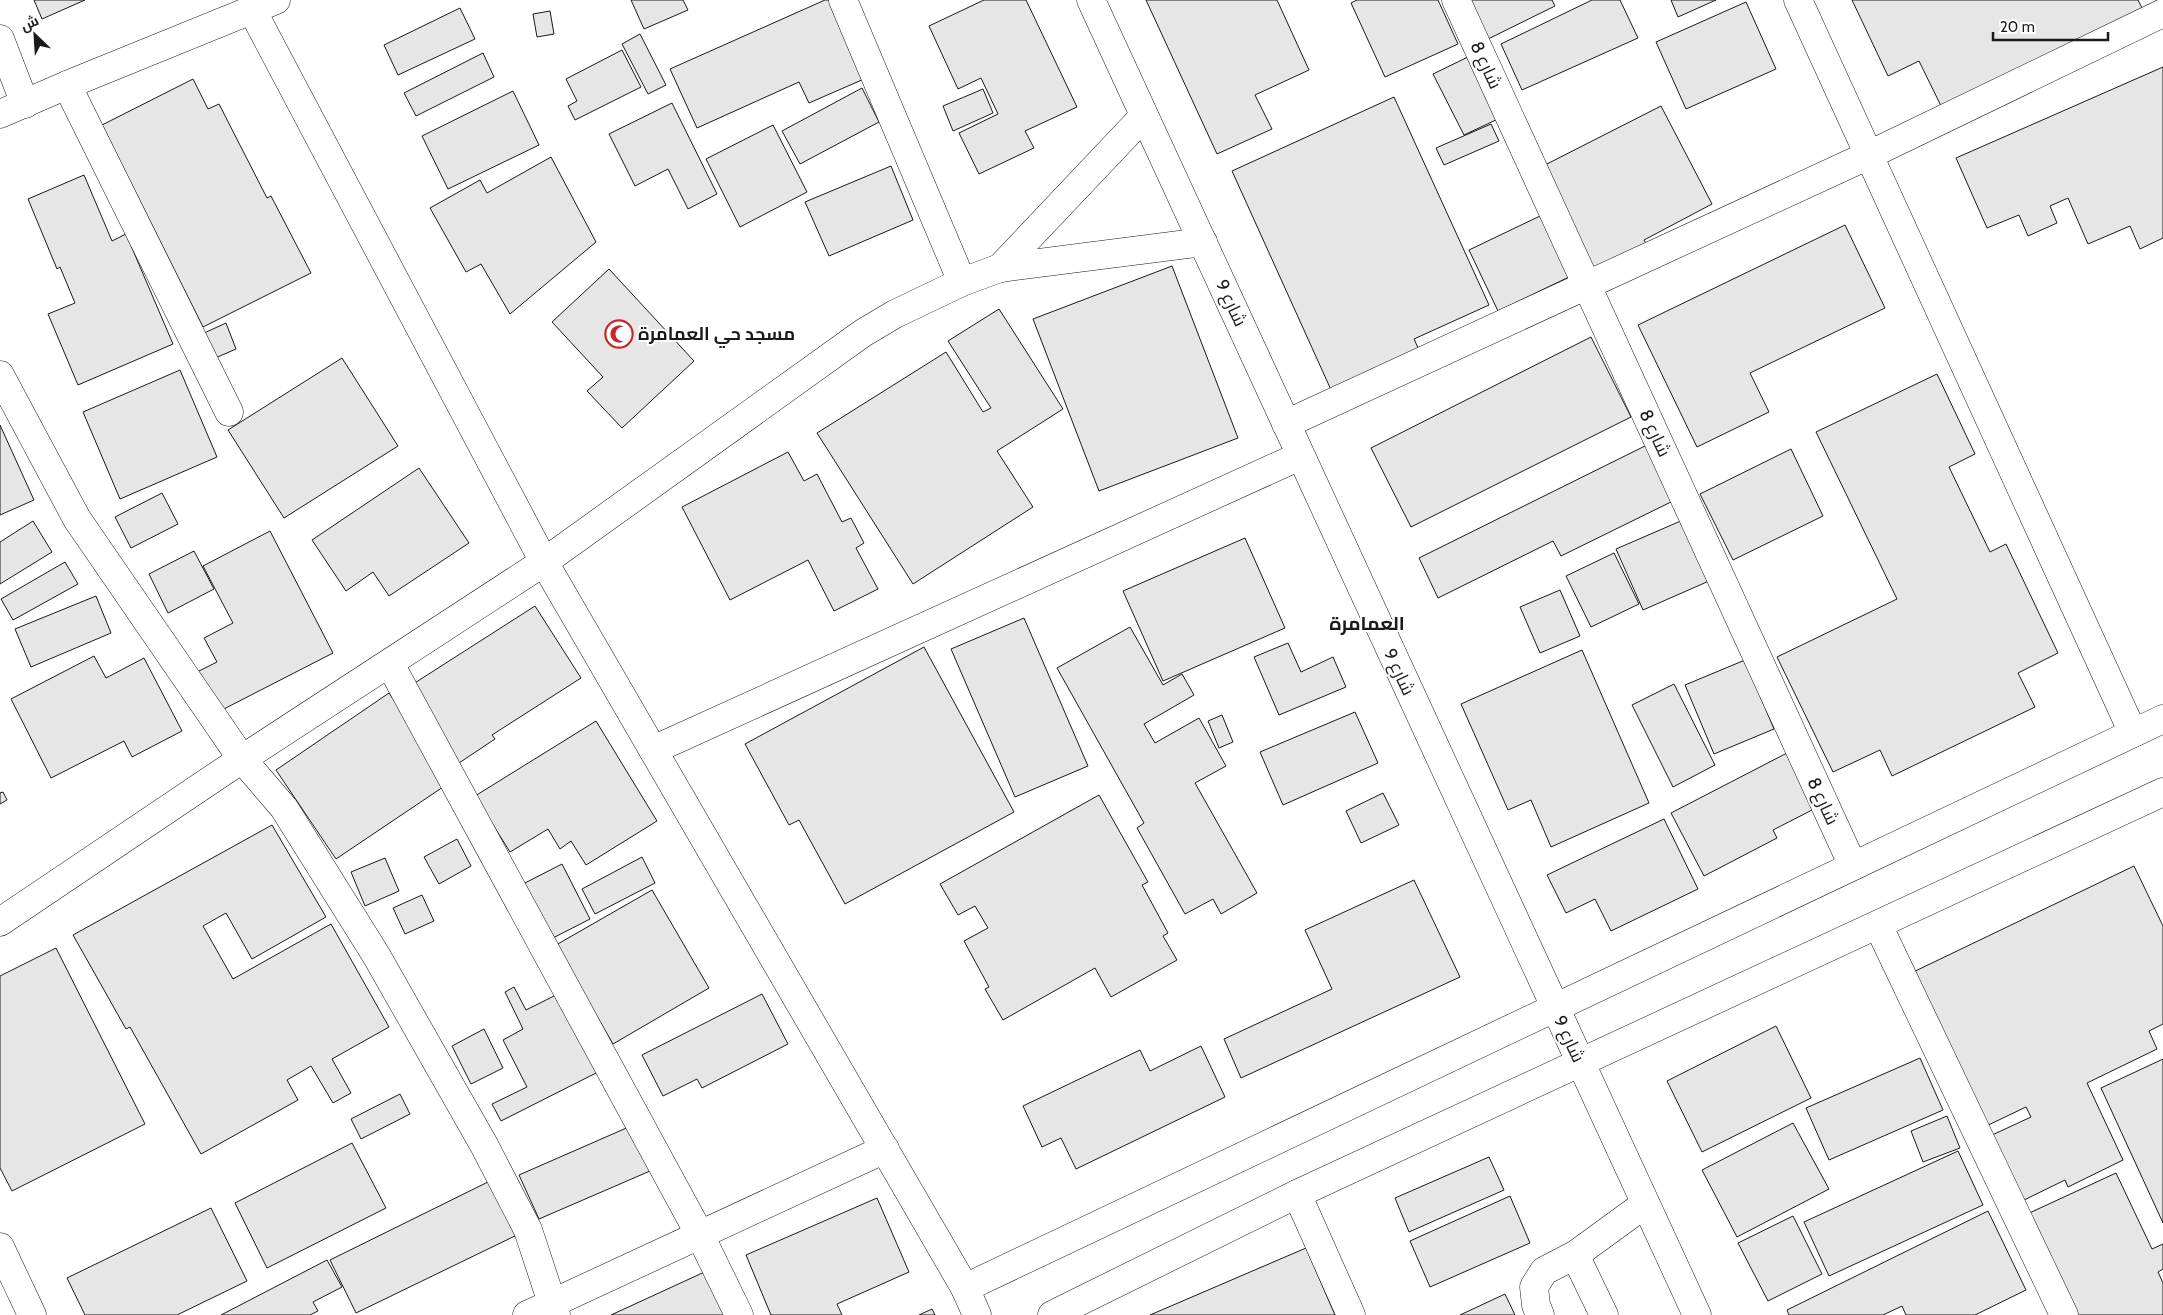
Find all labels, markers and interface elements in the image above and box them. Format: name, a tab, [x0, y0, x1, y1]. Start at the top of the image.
north arrow	[10, 10, 60, 60]
scale bar	[1993, 10, 2108, 42]
text: ش	[18, 11, 41, 35]
text: 20 m	[2000, 18, 2035, 36]
street label: شارع 8	[1465, 38, 1507, 93]
street label: شارع 9	[1210, 276, 1251, 330]
mosque icon: مسجد حي العمامرة	[604, 319, 634, 349]
place label: مسجد حي العمامرة	[638, 323, 795, 349]
street label: شارع 8	[1634, 406, 1676, 461]
district label: العمامرة	[1329, 612, 1405, 635]
street label: شارع 9	[1378, 645, 1419, 699]
street label: شارع 8	[1802, 774, 1844, 829]
street label: شارع 9	[1548, 1012, 1589, 1066]

